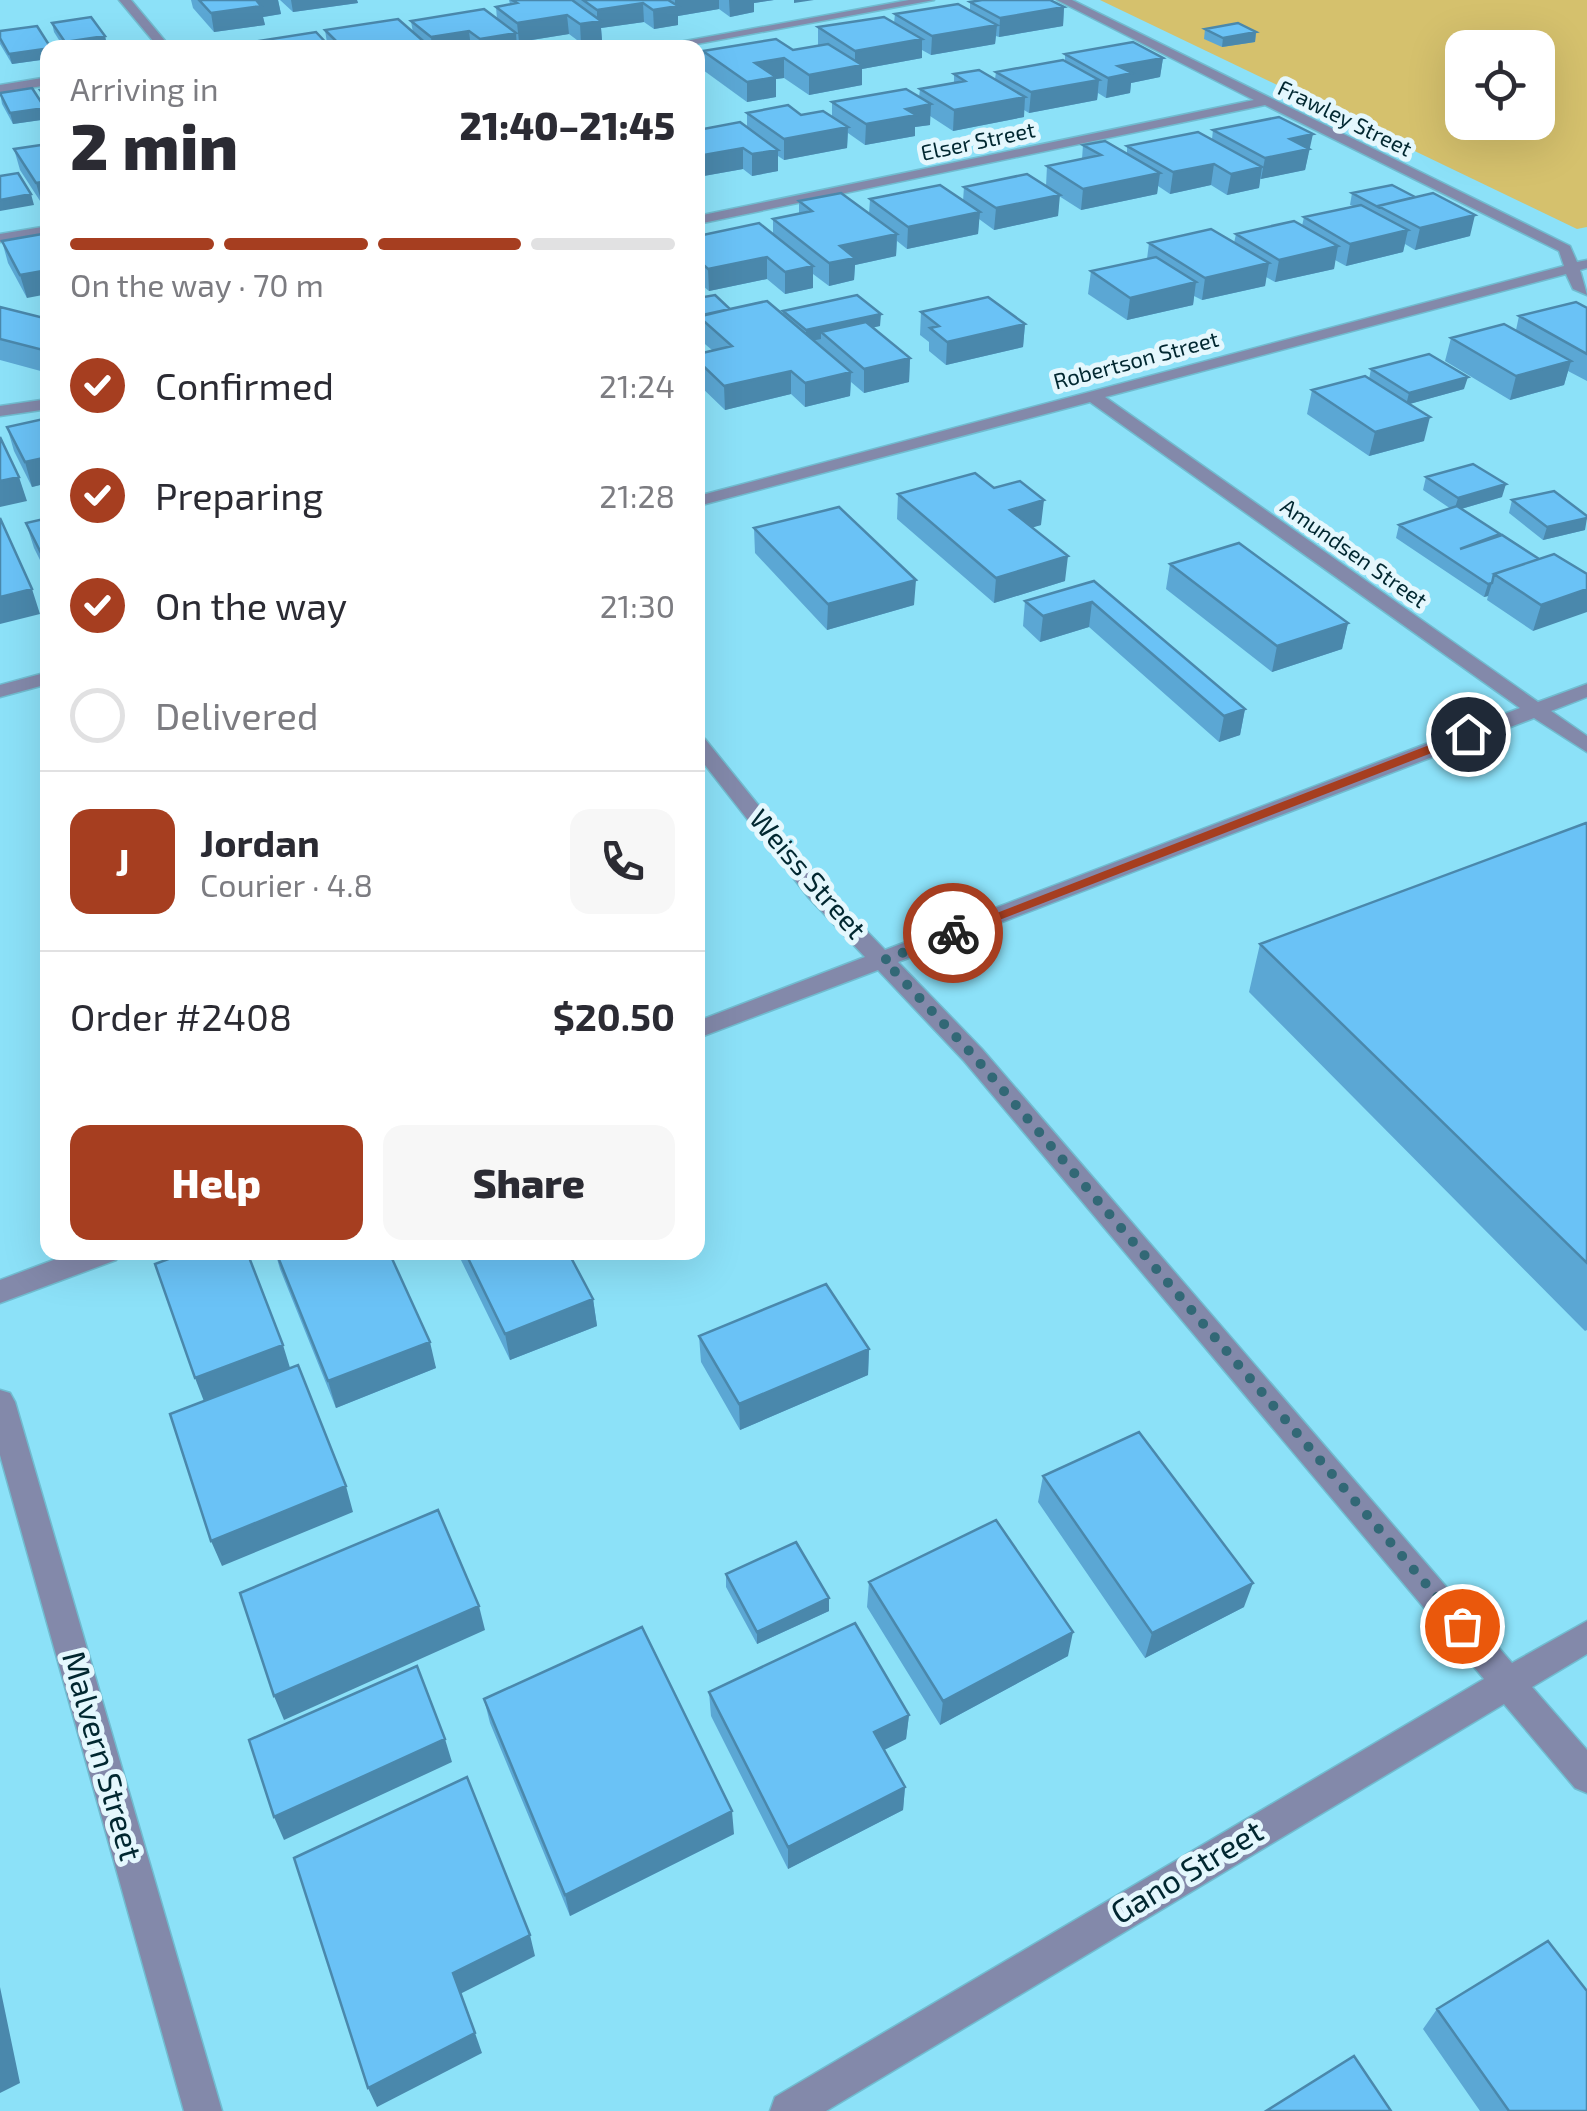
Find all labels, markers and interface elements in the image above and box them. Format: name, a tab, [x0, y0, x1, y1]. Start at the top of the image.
map controls	[1445, 30, 1555, 140]
button: locate	[1445, 30, 1555, 140]
text: Arriving in	[70, 69, 219, 107]
street label: Frawley Street	[1274, 73, 1417, 161]
text: 21:40–21:45	[460, 102, 675, 148]
text: 2 min	[70, 105, 238, 183]
street label: Elser Street	[918, 115, 1037, 165]
text: On the way · 70 m	[70, 265, 324, 303]
street label: Robertson Street	[1050, 324, 1221, 394]
icon: check	[70, 358, 125, 413]
text: Confirmed	[155, 362, 334, 408]
text: 21:24	[599, 366, 675, 404]
icon: check	[70, 468, 125, 523]
text: Preparing	[155, 472, 323, 518]
text: 21:28	[599, 476, 675, 514]
street label: Amundsen Street	[1276, 492, 1433, 612]
icon: check	[70, 578, 125, 633]
text: On the way	[155, 582, 347, 628]
text: 21:30	[600, 586, 675, 624]
text: Delivered	[155, 692, 319, 738]
pin	[1426, 692, 1511, 777]
icon: home	[1441, 707, 1496, 762]
street label: Weiss Street	[743, 802, 874, 945]
button: phone	[570, 809, 675, 914]
text: Jordan	[200, 819, 320, 865]
text: J	[115, 838, 130, 884]
text: Courier · 4.8	[200, 865, 373, 903]
courier	[903, 883, 1003, 983]
icon: bike	[926, 906, 981, 961]
text: Order #2408	[70, 993, 292, 1039]
text: $20.50	[553, 993, 675, 1039]
button: Help	[70, 1125, 363, 1240]
button: Share	[383, 1125, 675, 1240]
pin	[1420, 1584, 1505, 1669]
icon: bag	[1435, 1599, 1490, 1654]
street label: Malvern Street	[56, 1646, 152, 1864]
street label: Gano Street	[1103, 1810, 1269, 1930]

